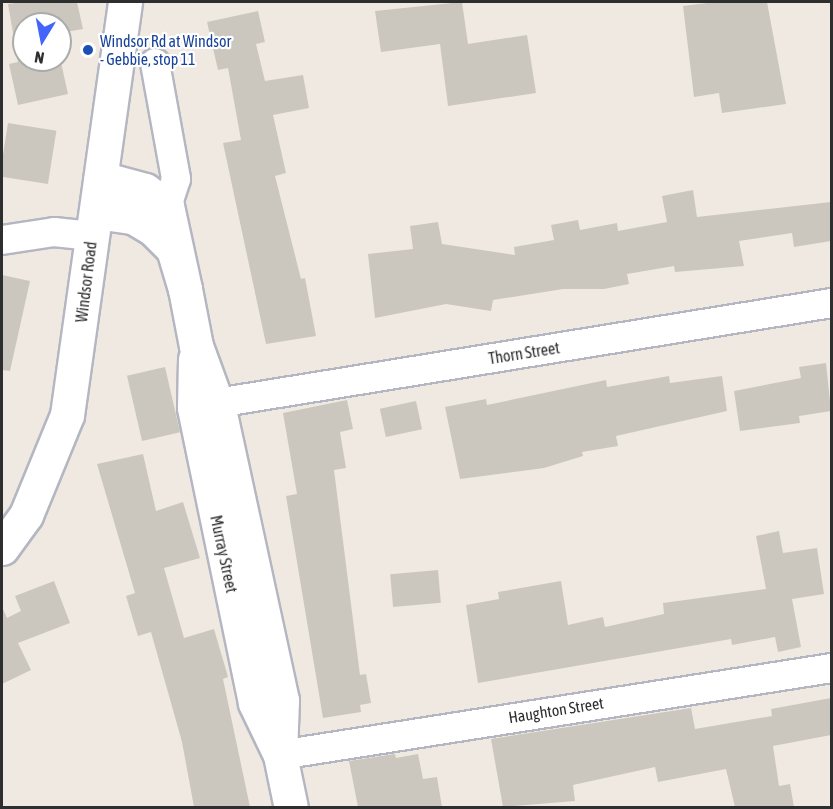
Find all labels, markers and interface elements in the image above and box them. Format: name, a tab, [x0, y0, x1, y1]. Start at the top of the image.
north arrow	[12, 12, 72, 72]
place label: Windsor Rd at Windsor - Gebbie, stop 11	[100, 31, 231, 69]
marker: Windsor Rd at Windsor - Gebbie, stop 11	[81, 43, 95, 57]
text: N	[33, 48, 45, 67]
street label: Windsor Road	[72, 241, 100, 323]
street label: Thorn Street	[487, 338, 561, 368]
street label: Murray Street	[206, 513, 242, 595]
street label: Haughton Street	[507, 693, 605, 727]

